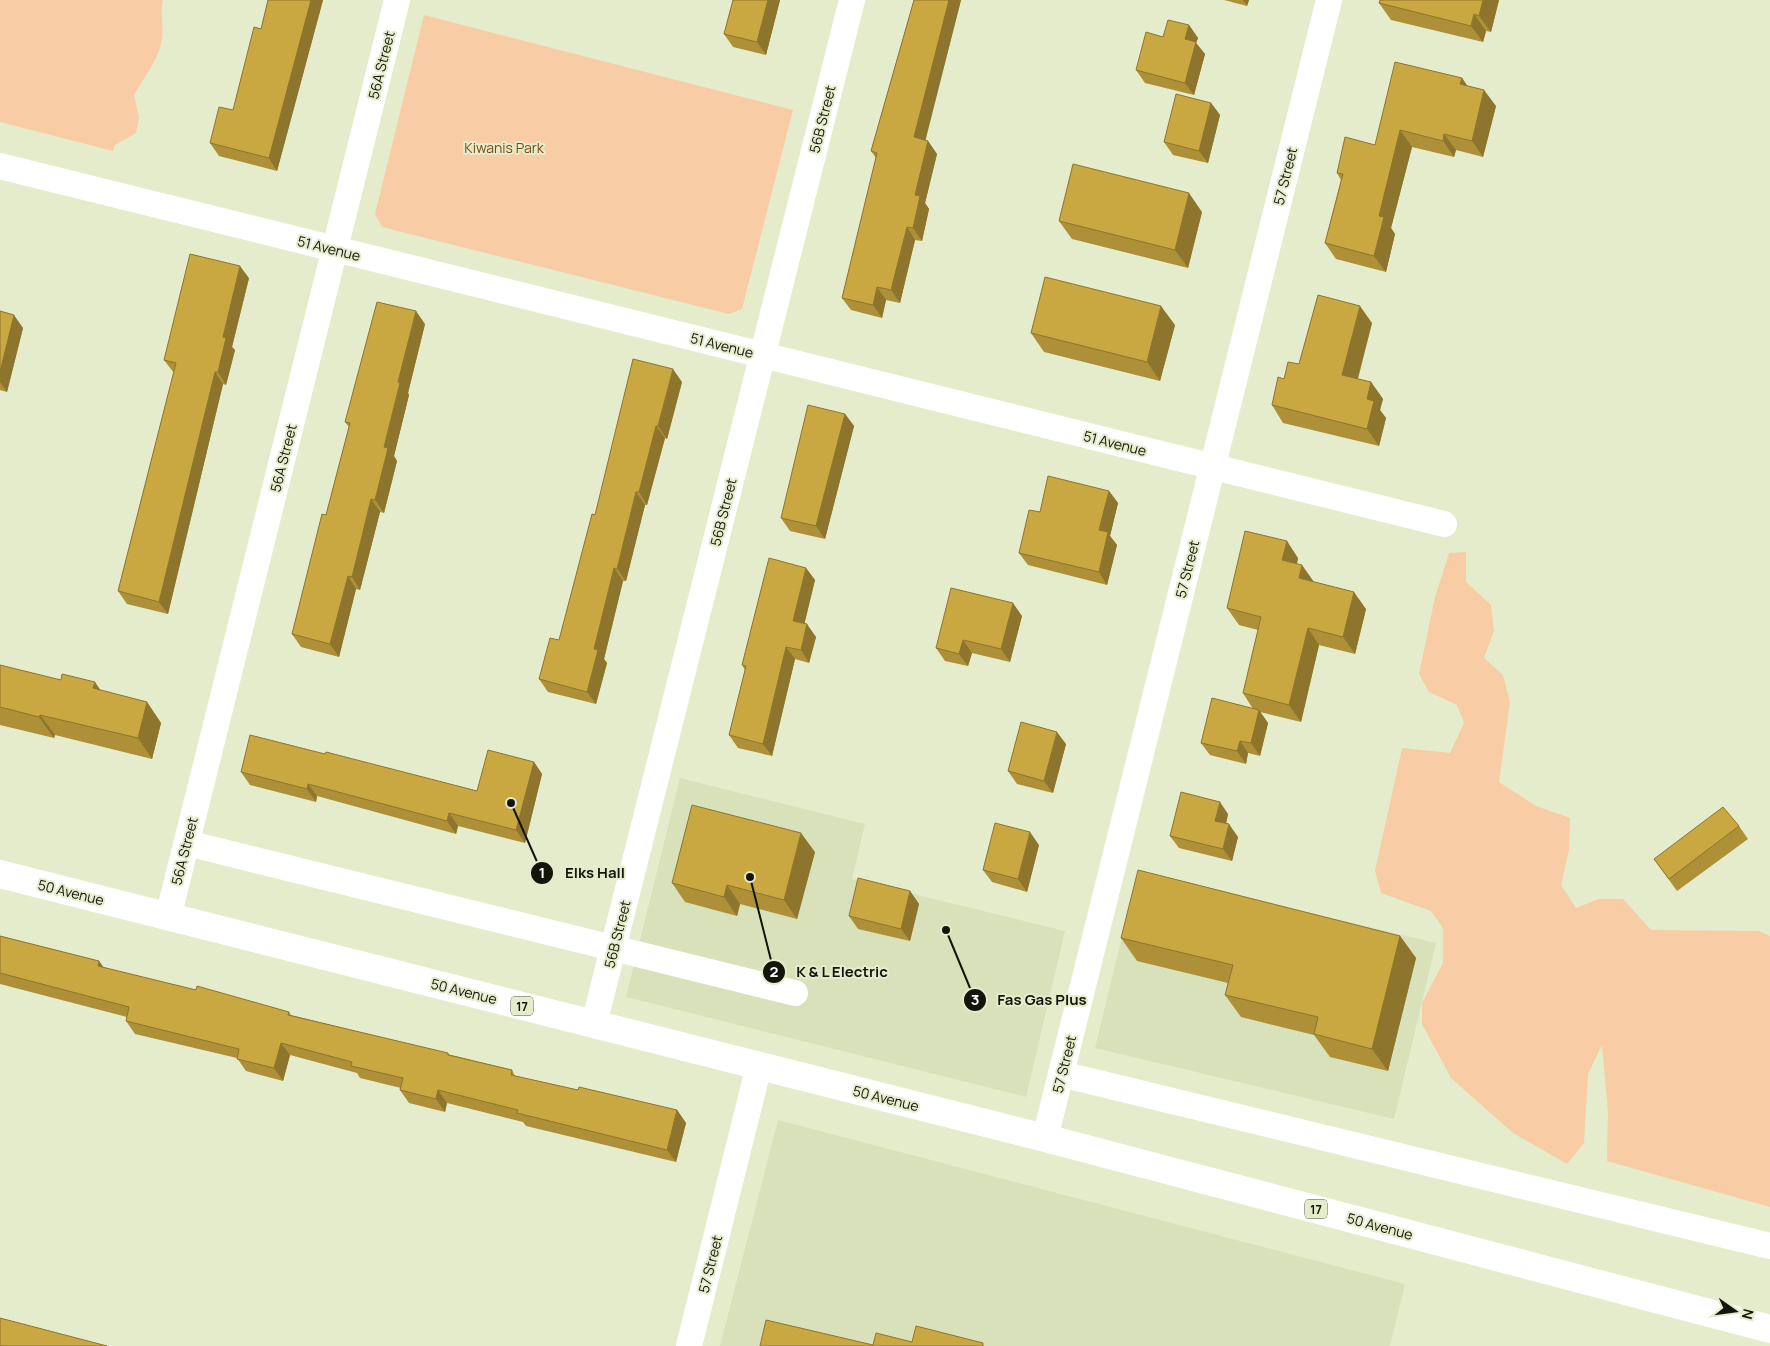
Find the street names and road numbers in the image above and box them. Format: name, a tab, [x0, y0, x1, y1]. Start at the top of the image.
street label: 56A Street	[363, 29, 399, 101]
street label: 56B Street	[804, 83, 840, 155]
street label: 57 Street	[1269, 145, 1301, 207]
street label: 51 Avenue	[296, 231, 362, 265]
street label: 51 Avenue	[689, 328, 755, 362]
street label: 56A Street	[265, 422, 301, 494]
street label: 51 Avenue	[1082, 426, 1148, 460]
street label: 56B Street	[705, 476, 741, 548]
street label: 57 Street	[1171, 538, 1203, 600]
street label: 56A Street	[166, 815, 202, 887]
street label: 50 Avenue	[36, 875, 106, 909]
street label: 56B Street	[599, 898, 635, 970]
street label: 50 Avenue	[429, 974, 499, 1008]
road number: 17	[511, 996, 533, 1016]
street label: 57 Street	[1048, 1033, 1080, 1095]
street label: 50 Avenue	[851, 1081, 921, 1115]
road number: 17	[1305, 1200, 1327, 1218]
street label: 50 Avenue	[1345, 1208, 1415, 1244]
street label: 57 Street	[694, 1233, 726, 1295]

